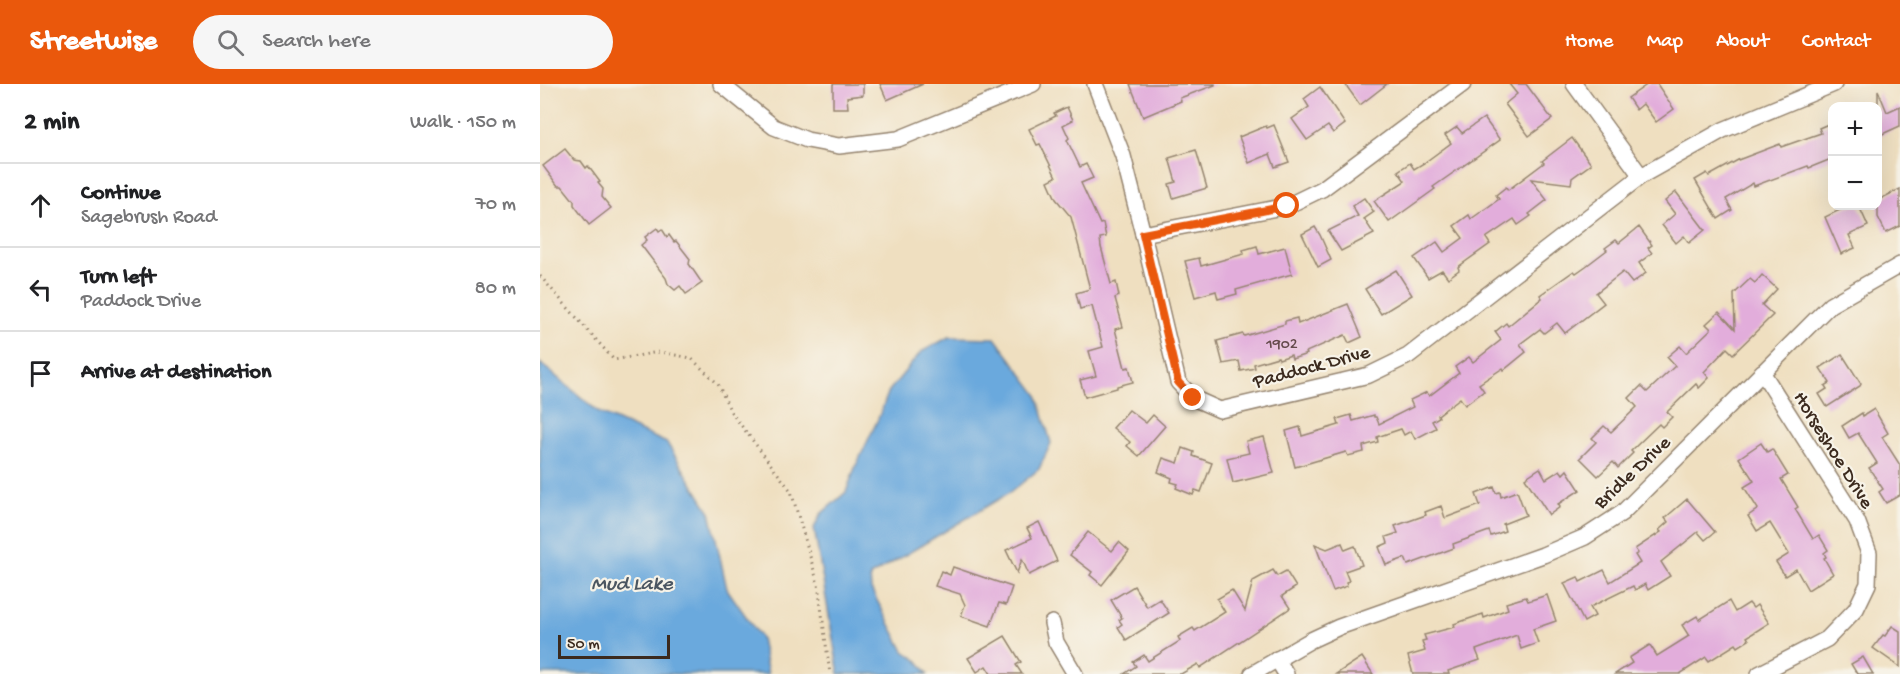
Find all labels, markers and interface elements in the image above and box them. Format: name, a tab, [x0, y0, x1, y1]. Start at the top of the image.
search box	[193, 15, 613, 69]
text: Streetwise	[30, 26, 157, 59]
icon: search	[214, 26, 247, 59]
text: Search here	[262, 29, 371, 55]
text: Home	[1565, 30, 1613, 55]
text: Map	[1646, 30, 1683, 55]
text: About	[1716, 30, 1769, 55]
text: Contact	[1802, 30, 1870, 55]
map controls	[1828, 102, 1882, 210]
button: +	[1828, 102, 1882, 156]
text: 2 min	[24, 108, 79, 139]
text: Walk · 150 m	[410, 112, 516, 135]
button: −	[1828, 156, 1882, 210]
text: Continue	[81, 181, 161, 207]
icon: ahead	[24, 189, 57, 222]
route start	[1273, 192, 1299, 218]
text: 70 m	[475, 194, 516, 217]
text: Sagebrush Road	[81, 207, 217, 230]
text: Turn left	[81, 265, 155, 291]
icon: left	[24, 273, 57, 306]
text: 80 m	[475, 278, 516, 301]
text: Paddock Drive	[81, 291, 201, 314]
house number: 1902	[1265, 336, 1298, 355]
street label: Paddock Drive	[1250, 342, 1373, 395]
icon: arrive	[24, 357, 57, 390]
text: Arrive at destination	[81, 360, 271, 386]
route end	[1179, 384, 1205, 410]
street label: Horseshoe Drive	[1787, 388, 1878, 514]
street label: Bridle Drive	[1590, 432, 1677, 516]
water label: Mud Lake	[591, 573, 674, 598]
scale bar	[558, 632, 670, 660]
text: 50 m	[567, 636, 600, 655]

